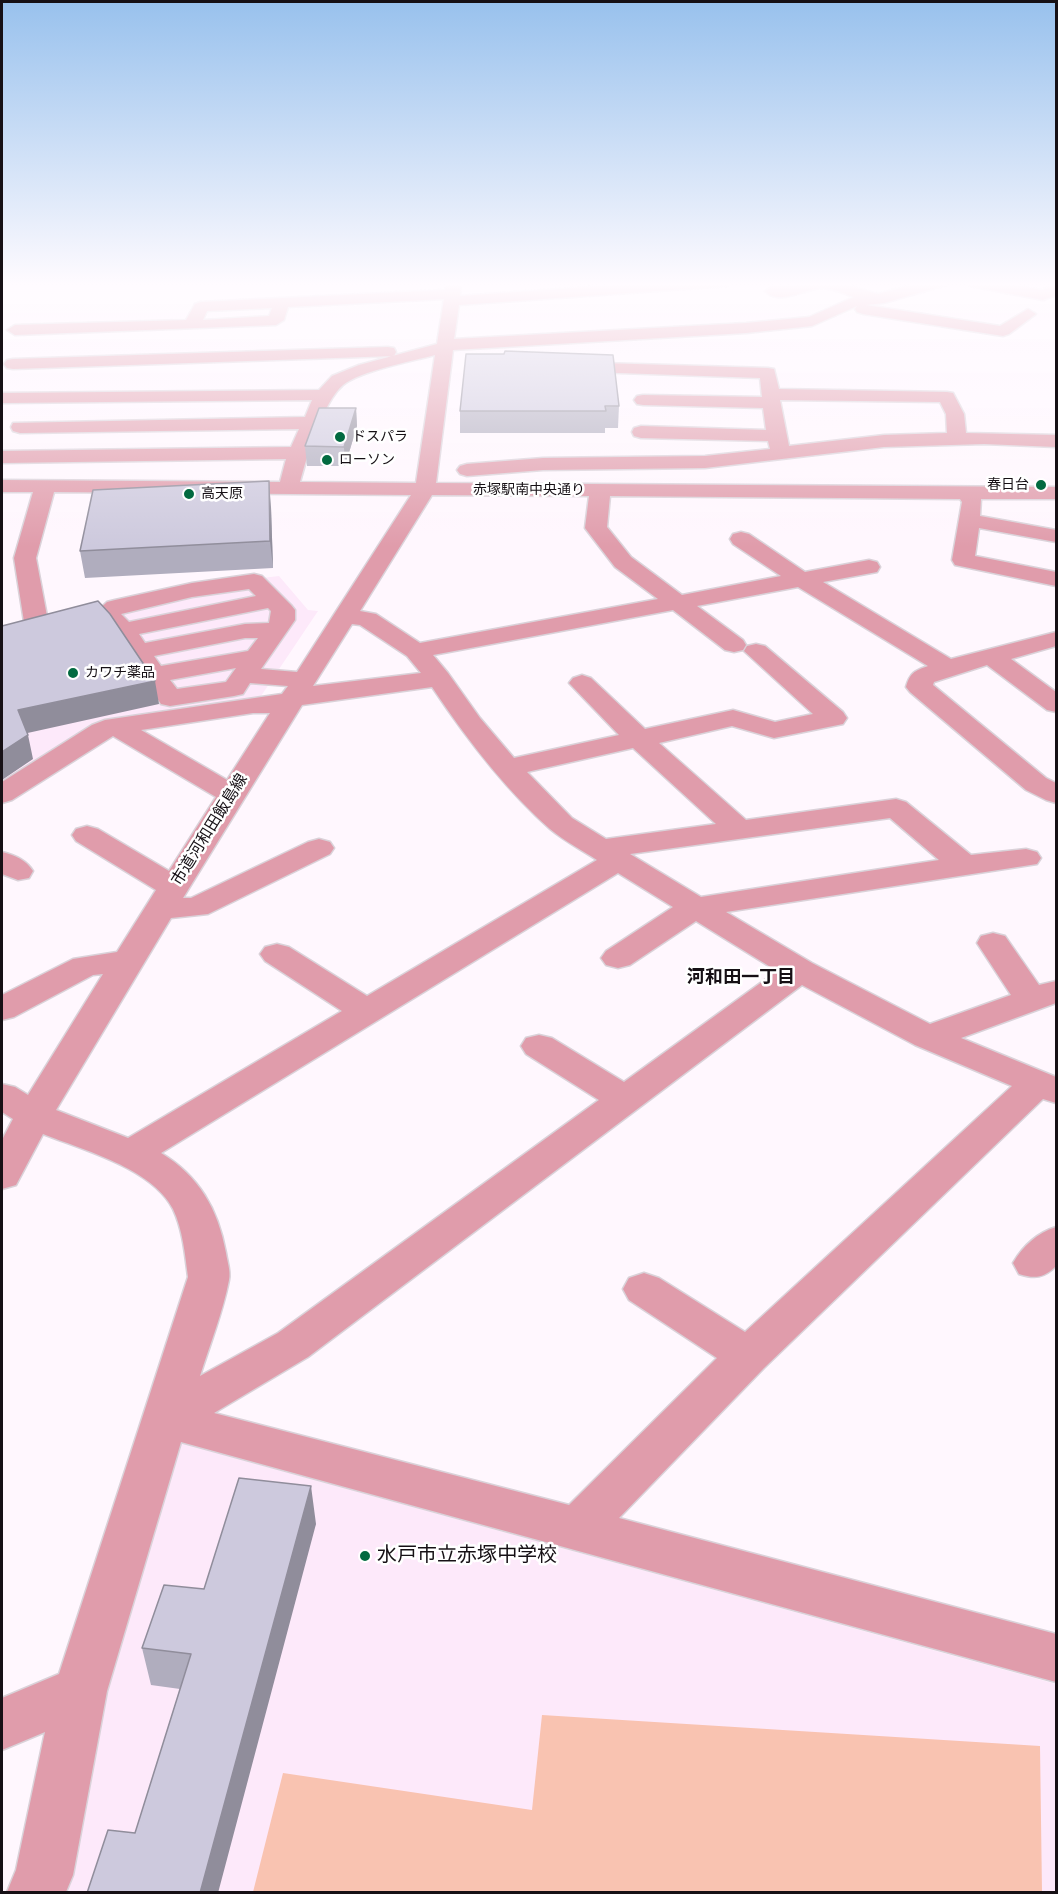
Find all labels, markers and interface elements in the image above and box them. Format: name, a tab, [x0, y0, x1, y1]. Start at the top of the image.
place label: ドスパラ	[352, 429, 408, 445]
marker: ドスパラ	[333, 430, 347, 444]
place label: ローソン	[339, 452, 395, 468]
marker: ローソン	[320, 453, 334, 467]
place label: 春日台	[987, 477, 1029, 493]
marker: 春日台	[1034, 478, 1048, 492]
street label: 赤塚駅南中央通り	[473, 482, 585, 498]
place label: 高天原	[201, 486, 243, 502]
marker: 高天原	[182, 487, 196, 501]
place label: カワチ薬品	[85, 665, 155, 681]
marker: カワチ薬品	[66, 666, 80, 680]
street label: 市道河和田飯島線	[168, 771, 252, 889]
district label: 河和田一丁目	[687, 967, 795, 989]
place label: 水戸市立赤塚中学校	[377, 1544, 557, 1568]
marker: 水戸市立赤塚中学校	[358, 1549, 372, 1563]

